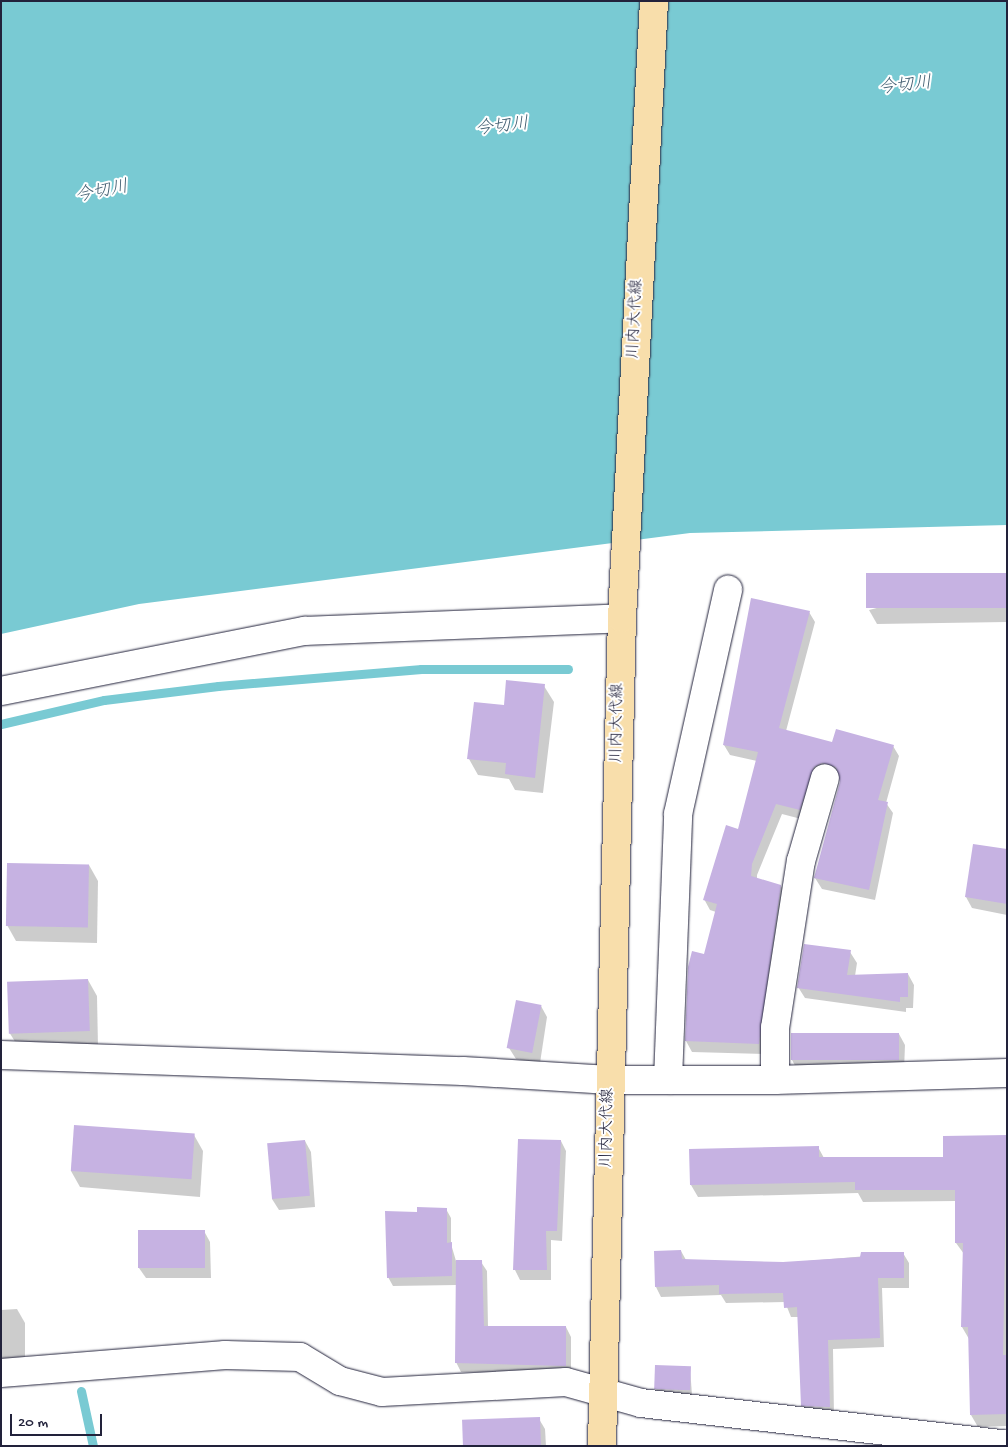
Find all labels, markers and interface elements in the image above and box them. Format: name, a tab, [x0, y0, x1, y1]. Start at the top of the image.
water label: 今切川	[877, 73, 933, 101]
water label: 今切川	[474, 114, 530, 142]
water label: 今切川	[73, 177, 131, 209]
street label: 川内大代線	[625, 279, 649, 359]
street label: 川内大代線	[609, 683, 629, 763]
street label: 川内大代線	[599, 1088, 619, 1168]
scale bar	[12, 1404, 105, 1436]
text: 20 m	[18, 1414, 48, 1432]

